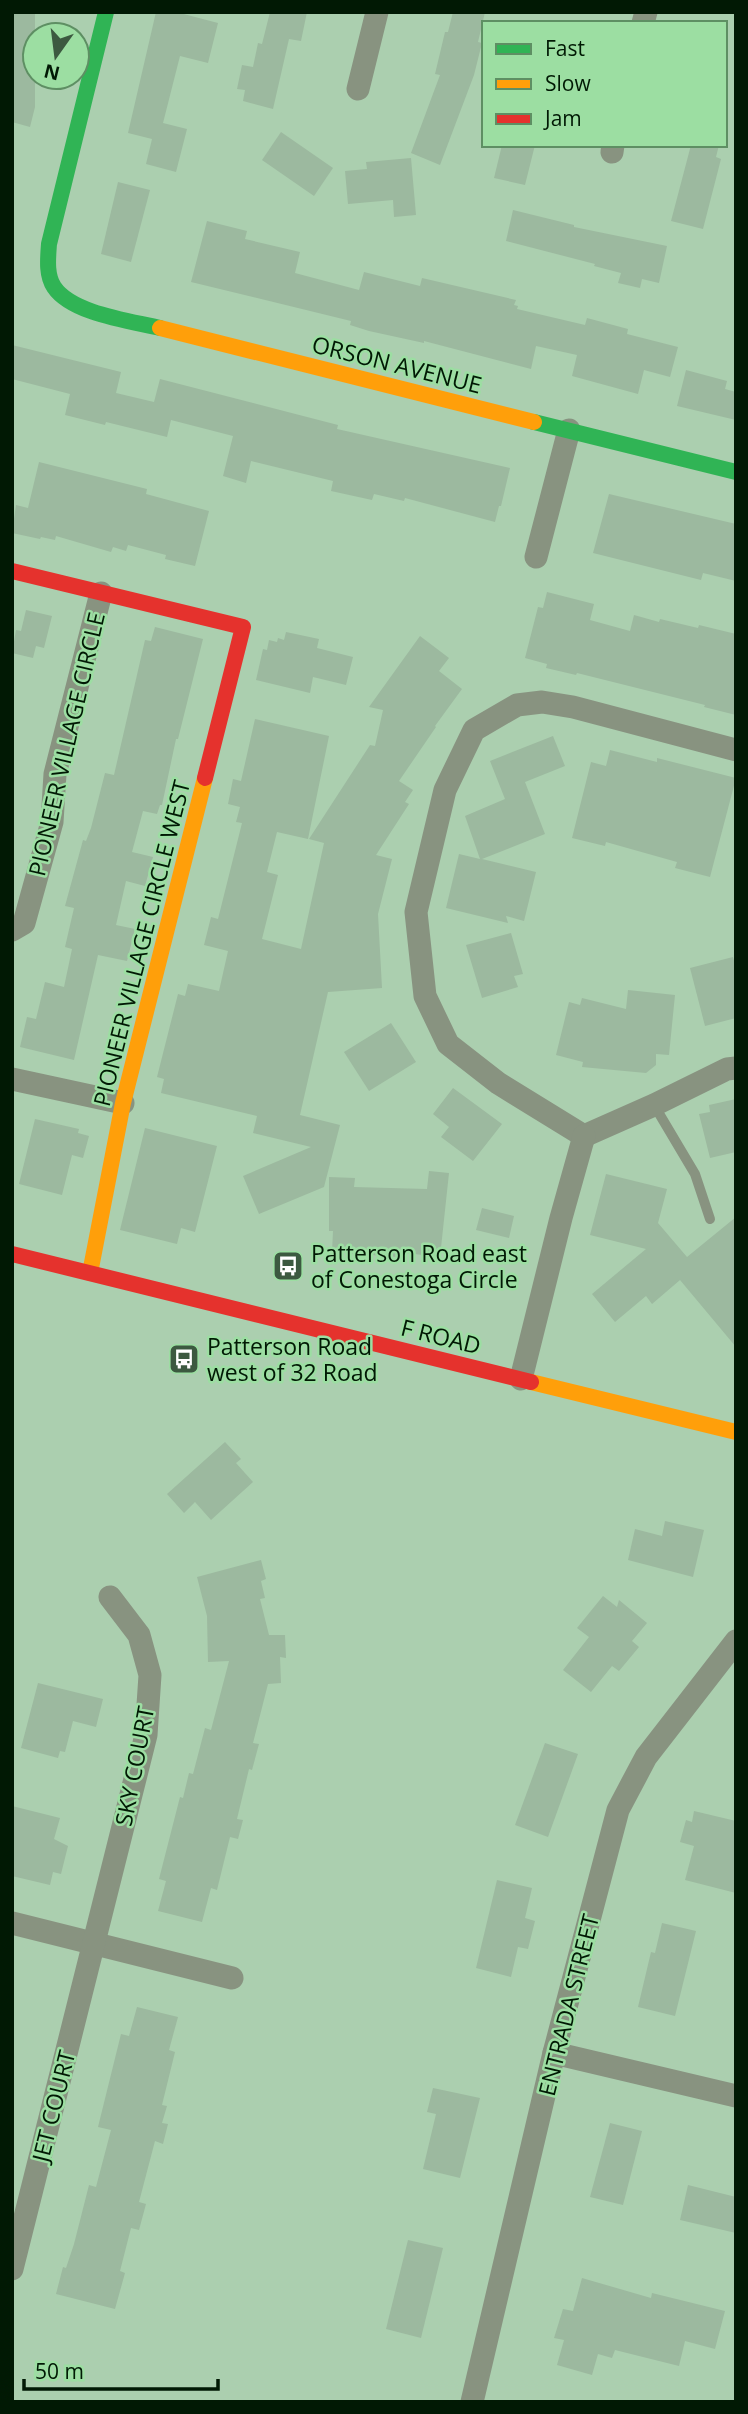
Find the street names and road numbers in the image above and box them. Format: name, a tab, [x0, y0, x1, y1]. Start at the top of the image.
street label: ORSON AVENUE	[309, 327, 485, 401]
street label: PIONEER VILLAGE CIRCLE	[20, 609, 112, 879]
street label: PIONEER VILLAGE CIRCLE WEST	[85, 776, 197, 1109]
street label: F ROAD	[398, 1311, 484, 1361]
street label: SKY COURT	[107, 1703, 161, 1829]
street label: ENTRADA STREET	[530, 1910, 606, 2099]
street label: JET COURT	[23, 2047, 82, 2167]

